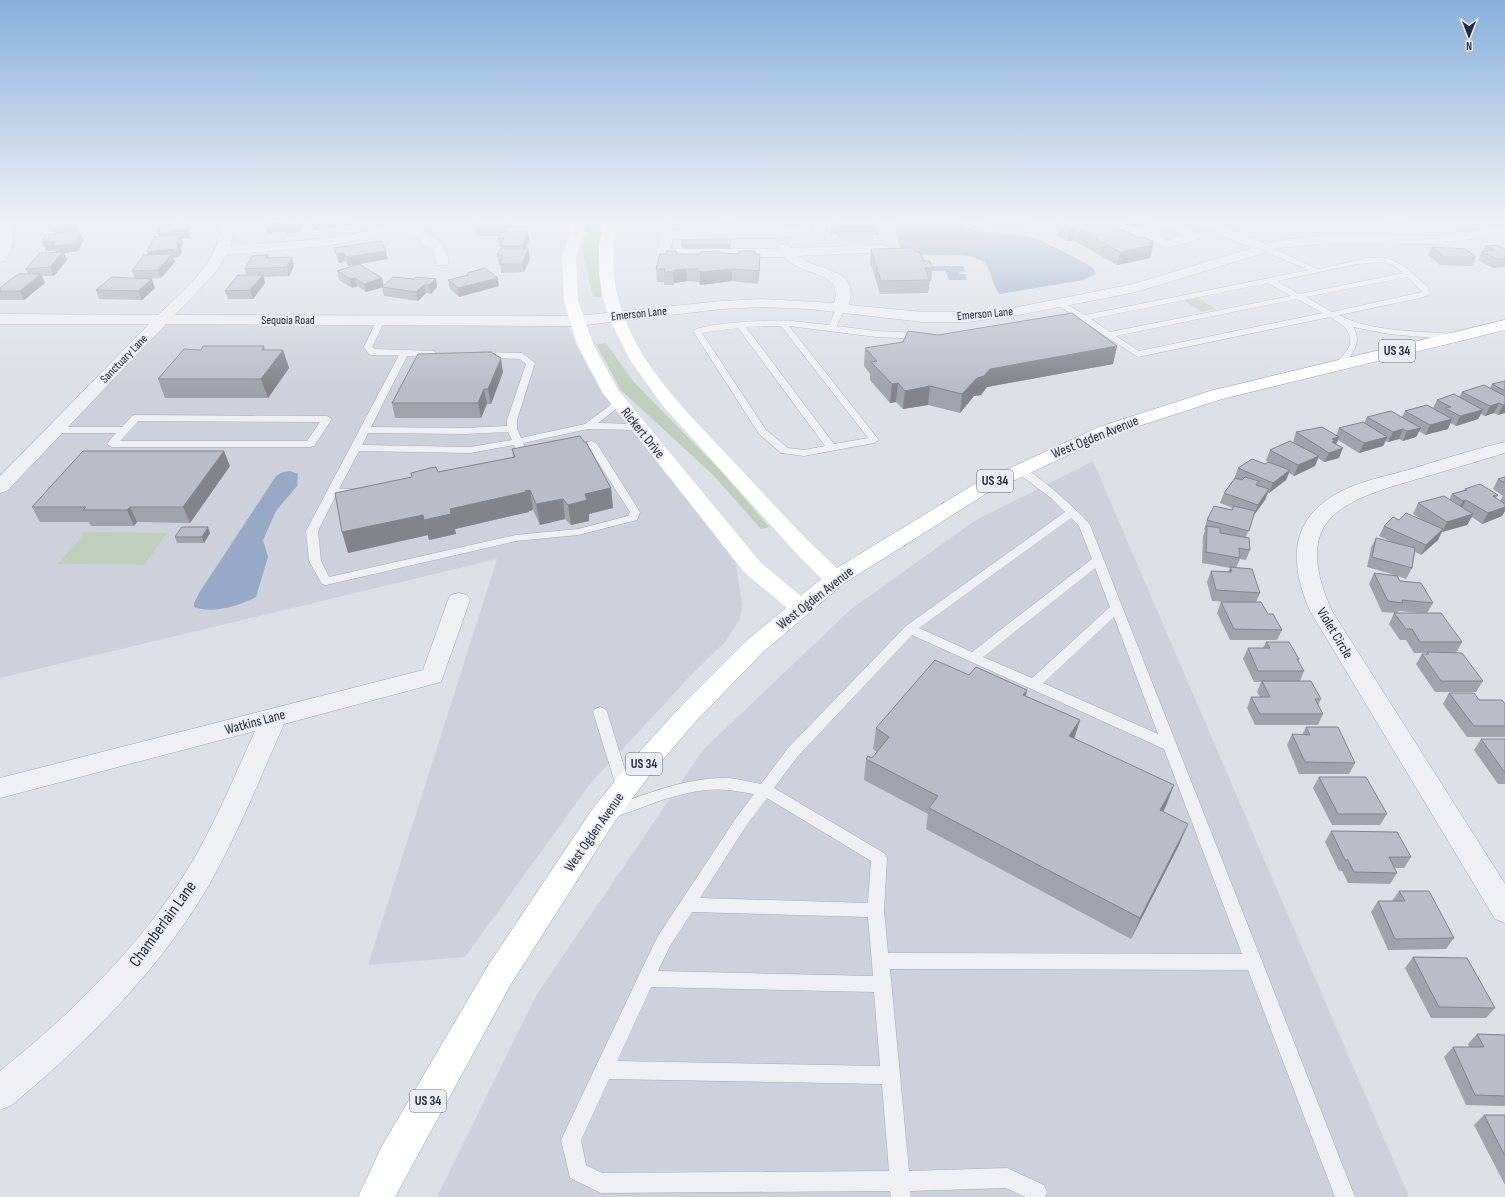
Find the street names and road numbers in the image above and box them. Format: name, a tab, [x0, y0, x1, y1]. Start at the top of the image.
street label: Emerson Lane	[610, 304, 668, 324]
street label: Emerson Lane	[956, 304, 1014, 324]
street label: Sequoia Road	[261, 313, 315, 328]
street label: Sanctuary Lane	[97, 331, 151, 387]
road number: US 34	[1379, 340, 1415, 362]
street label: Rickert Drive	[617, 404, 669, 462]
street label: West Ogden Avenue	[1049, 412, 1141, 462]
road number: US 34	[977, 470, 1013, 492]
street label: West Ogden Avenue	[773, 563, 857, 633]
street label: Violet Circle	[1313, 604, 1357, 662]
street label: Watkins Lane	[223, 706, 287, 738]
road number: US 34	[626, 753, 662, 775]
street label: West Ogden Avenue	[561, 789, 627, 875]
street label: Chamberlain Lane	[125, 877, 201, 971]
road number: US 34	[410, 1090, 446, 1112]

